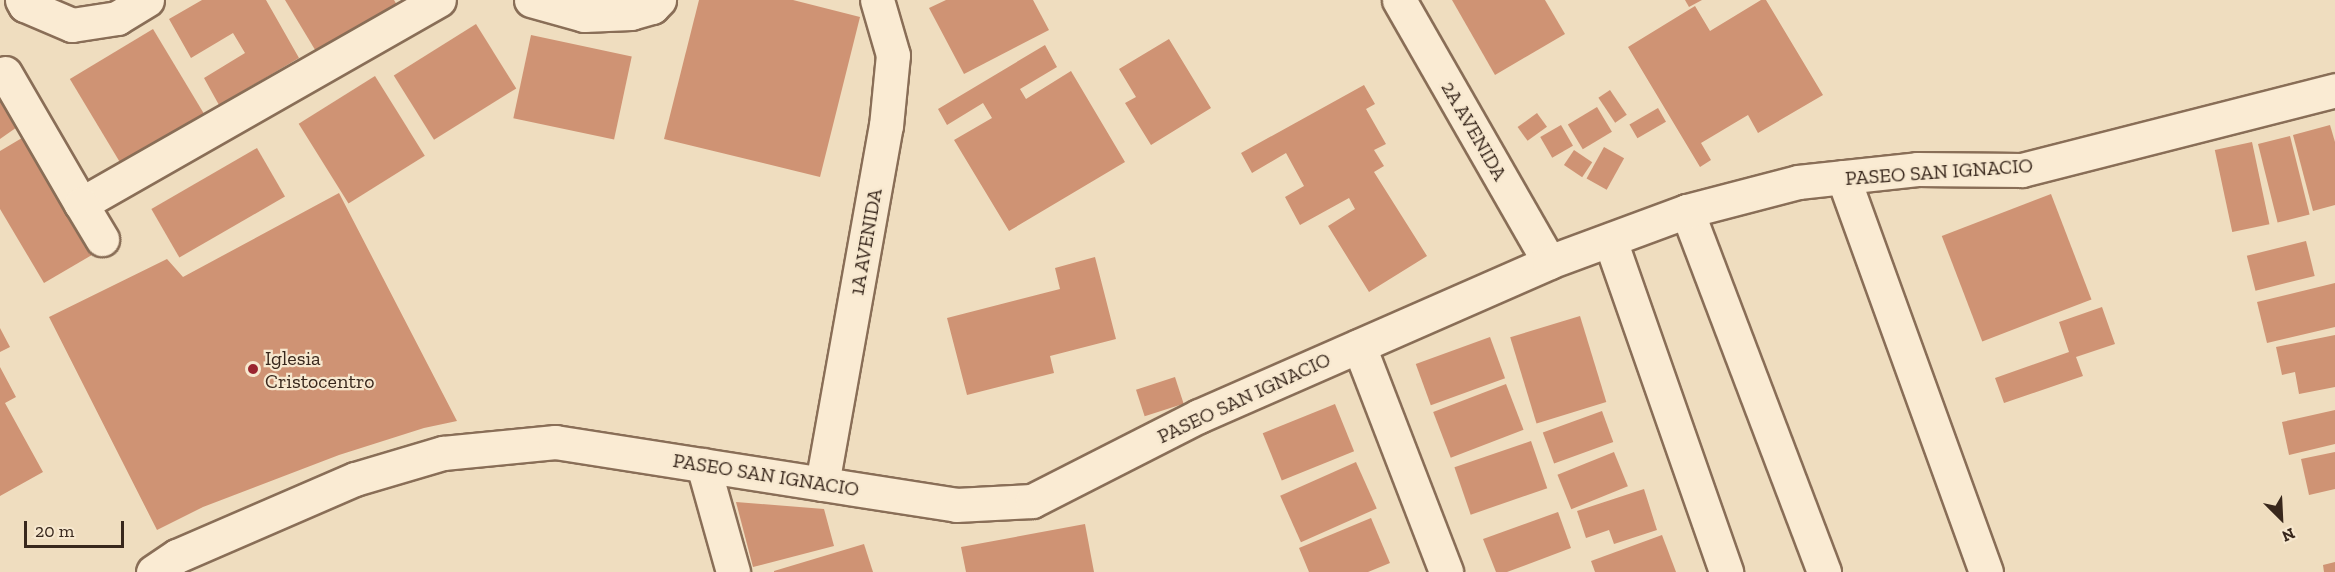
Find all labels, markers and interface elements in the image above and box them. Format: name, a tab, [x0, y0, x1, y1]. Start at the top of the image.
street label: 2A AVENIDA	[1436, 77, 1512, 185]
street label: PASEO SAN IGNACIO	[1844, 153, 2034, 191]
street label: 1A AVENIDA	[845, 186, 887, 298]
place label: Iglesia Cristocentro	[265, 346, 375, 393]
street label: PASEO SAN IGNACIO	[1154, 347, 1334, 449]
marker: Iglesia Cristocentro	[246, 362, 260, 376]
street label: PASEO SAN IGNACIO	[671, 448, 861, 502]
north arrow	[2251, 488, 2311, 548]
scale bar	[27, 509, 128, 547]
text: 20 m	[35, 520, 74, 542]
text: N	[2279, 524, 2298, 546]

